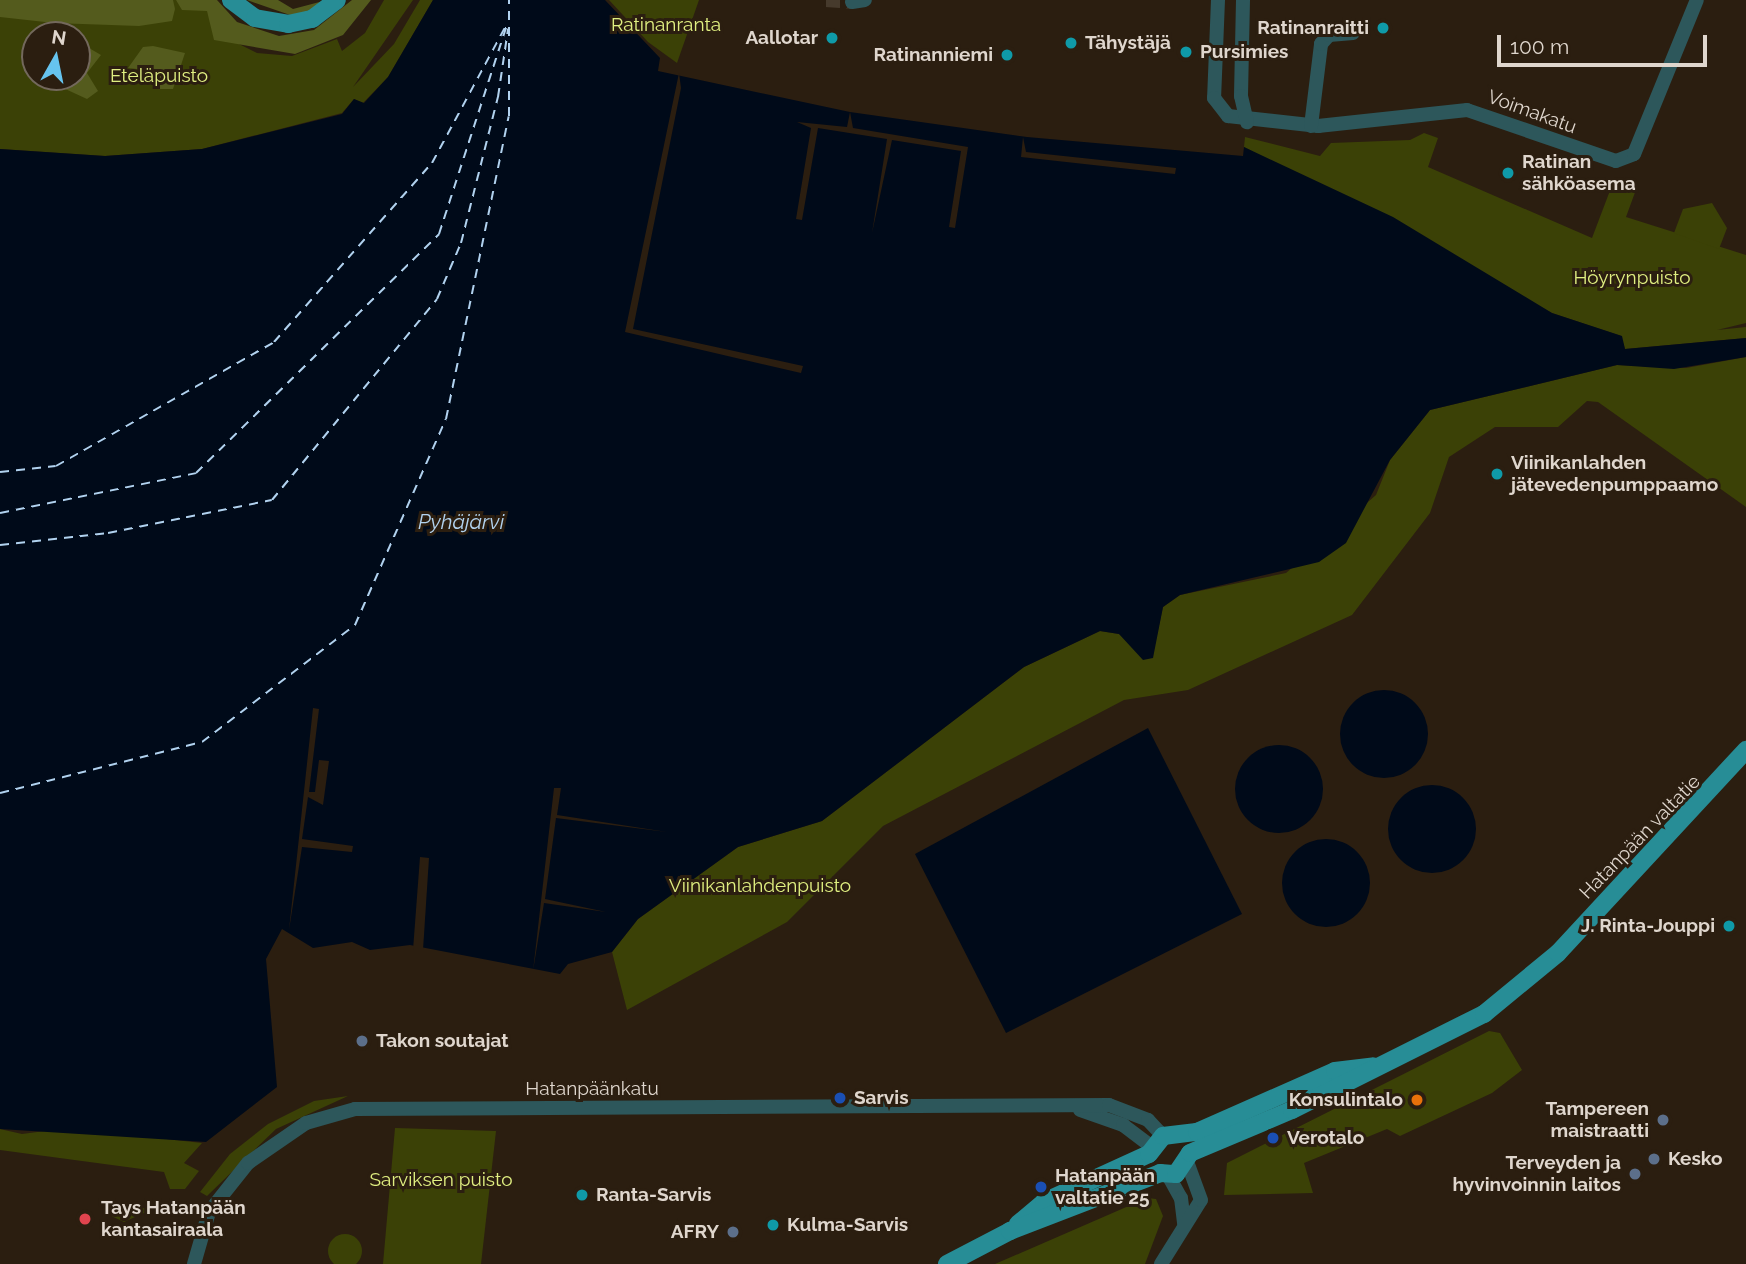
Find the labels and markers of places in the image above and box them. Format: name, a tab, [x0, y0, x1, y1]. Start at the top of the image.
place label: Ratinanraitti	[1257, 17, 1369, 39]
marker: Ratinanraitti	[1375, 20, 1391, 36]
place label: Aallotar	[746, 27, 818, 49]
marker: Aallotar	[824, 30, 840, 46]
place label: Tähystäjä	[1085, 32, 1171, 54]
marker: Tähystäjä	[1063, 35, 1079, 51]
place label: Pursimies	[1200, 41, 1288, 63]
place label: Ratinanniemi	[873, 44, 993, 66]
marker: Pursimies	[1178, 44, 1194, 60]
marker: Ratinanniemi	[999, 47, 1015, 63]
place label: Ratinan sähköasema	[1522, 151, 1636, 195]
marker: Ratinan sähköasema	[1500, 165, 1516, 181]
place label: Viinikanlahden jätevedenpumppaamo	[1511, 452, 1718, 496]
marker: Viinikanlahden jätevedenpumppaamo	[1489, 466, 1505, 482]
place label: J. Rinta-Jouppi	[1581, 915, 1715, 937]
marker: J. Rinta-Jouppi	[1721, 918, 1737, 934]
place label: Takon soutajat	[376, 1030, 509, 1052]
marker: Takon soutajat	[354, 1033, 370, 1049]
place label: Sarvis	[854, 1087, 909, 1109]
place label: Konsulintalo	[1289, 1089, 1403, 1111]
marker: Sarvis	[832, 1090, 848, 1106]
marker: Konsulintalo	[1409, 1092, 1425, 1108]
place label: Tampereen maistraatti	[1545, 1098, 1649, 1142]
marker: Tampereen maistraatti	[1655, 1112, 1671, 1128]
place label: Verotalo	[1287, 1127, 1364, 1149]
marker: Verotalo	[1265, 1130, 1281, 1146]
place label: Kesko	[1668, 1148, 1722, 1170]
marker: Kesko	[1646, 1151, 1662, 1167]
place label: Terveyden ja hyvinvoinnin laitos	[1453, 1152, 1621, 1196]
place label: Hatanpään valtatie 25	[1055, 1165, 1155, 1209]
marker: Terveyden ja hyvinvoinnin laitos	[1627, 1166, 1643, 1182]
marker: Hatanpään valtatie 25	[1033, 1179, 1049, 1195]
place label: Ranta-Sarvis	[596, 1184, 711, 1206]
marker: Ranta-Sarvis	[574, 1187, 590, 1203]
place label: Tays Hatanpään kantasairaala	[101, 1197, 246, 1241]
marker: Tays Hatanpään kantasairaala	[75, 1209, 95, 1229]
place label: Kulma-Sarvis	[787, 1214, 908, 1236]
marker: Kulma-Sarvis	[765, 1217, 781, 1233]
place label: AFRY	[671, 1221, 719, 1243]
marker: AFRY	[725, 1224, 741, 1240]

